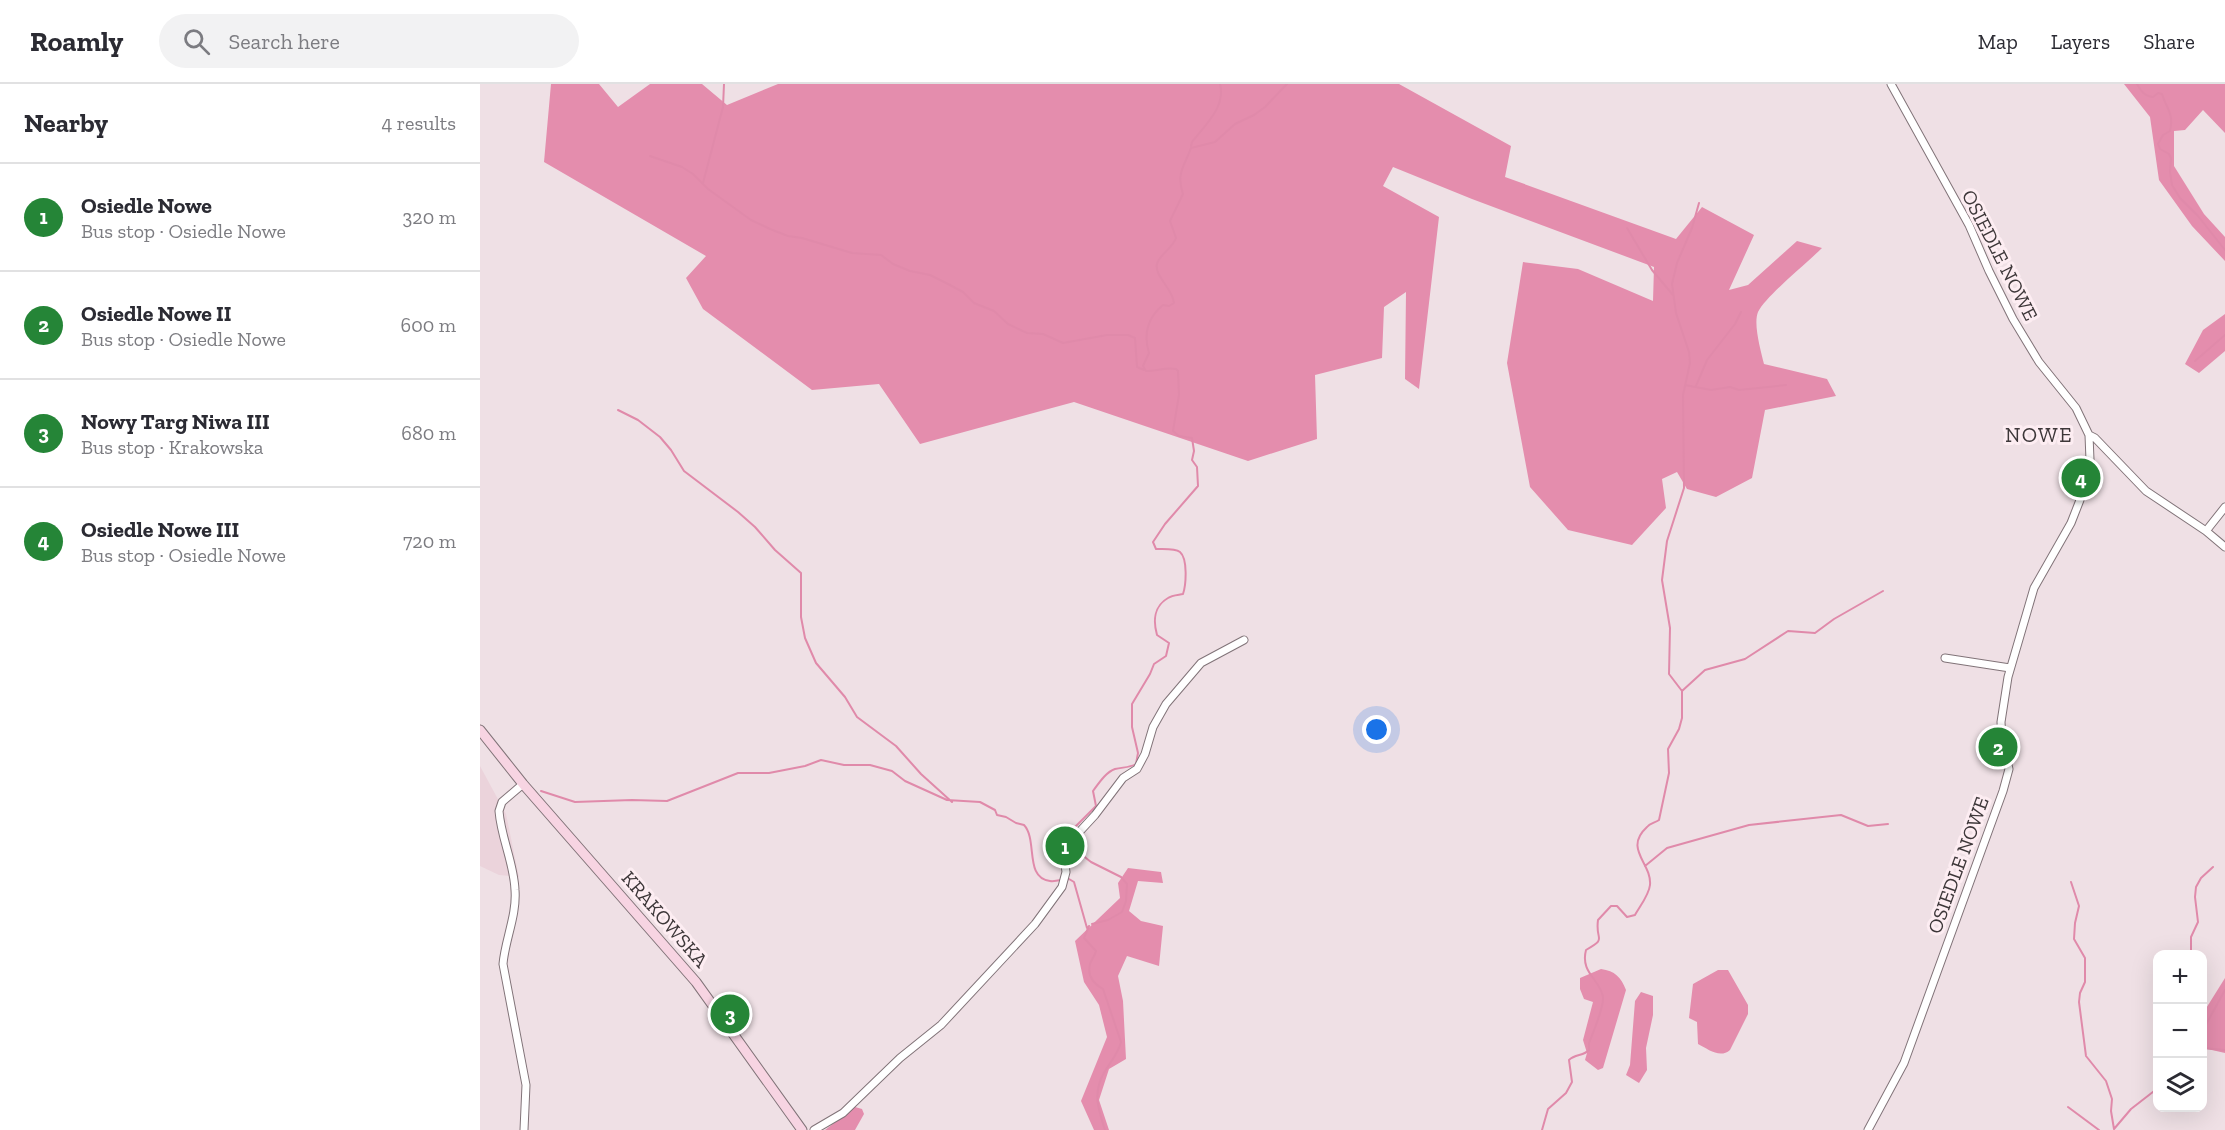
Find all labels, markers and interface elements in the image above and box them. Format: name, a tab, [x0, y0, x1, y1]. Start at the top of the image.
search box	[159, 14, 579, 68]
text: Roamly	[30, 25, 123, 58]
icon: search	[180, 25, 213, 58]
text: Search here	[228, 28, 340, 55]
text: Map	[1978, 29, 2018, 54]
text: Layers	[2051, 29, 2110, 54]
text: Share	[2143, 29, 2195, 54]
text: Nearby	[24, 107, 108, 139]
text: 4 results	[381, 111, 456, 135]
street label: OSIEDLE NOWE	[1957, 186, 2043, 324]
text: Osiedle Nowe	[81, 192, 212, 219]
text: 1	[39, 205, 48, 229]
text: 320 m	[403, 205, 456, 229]
text: Bus stop · Osiedle Nowe	[81, 219, 286, 243]
text: Osiedle Nowe II	[81, 300, 232, 327]
text: 2	[38, 313, 49, 337]
text: 600 m	[401, 313, 456, 337]
text: Bus stop · Osiedle Nowe	[81, 327, 286, 351]
text: Nowy Targ Niwa III	[81, 408, 270, 435]
text: 3	[38, 421, 49, 445]
text: 680 m	[401, 421, 456, 445]
district label: NOWE	[2005, 422, 2073, 447]
text: Bus stop · Krakowska	[81, 435, 263, 459]
pin: 4	[2062, 456, 2100, 500]
text: Osiedle Nowe III	[81, 516, 239, 543]
text: 4	[38, 529, 49, 553]
text: 720 m	[403, 529, 456, 553]
text: Bus stop · Osiedle Nowe	[81, 543, 286, 567]
your location	[1362, 715, 1391, 744]
pin: 2	[1978, 724, 2018, 770]
street label: OSIEDLE NOWE	[1922, 793, 1994, 937]
pin: 1	[1046, 824, 1084, 868]
street label: KRAKOWSKA	[617, 866, 714, 973]
map controls	[2153, 950, 2207, 1112]
button: +	[2153, 950, 2207, 1004]
pin: 3	[710, 992, 750, 1036]
button: −	[2153, 1004, 2207, 1058]
button: layers	[2153, 1058, 2207, 1112]

